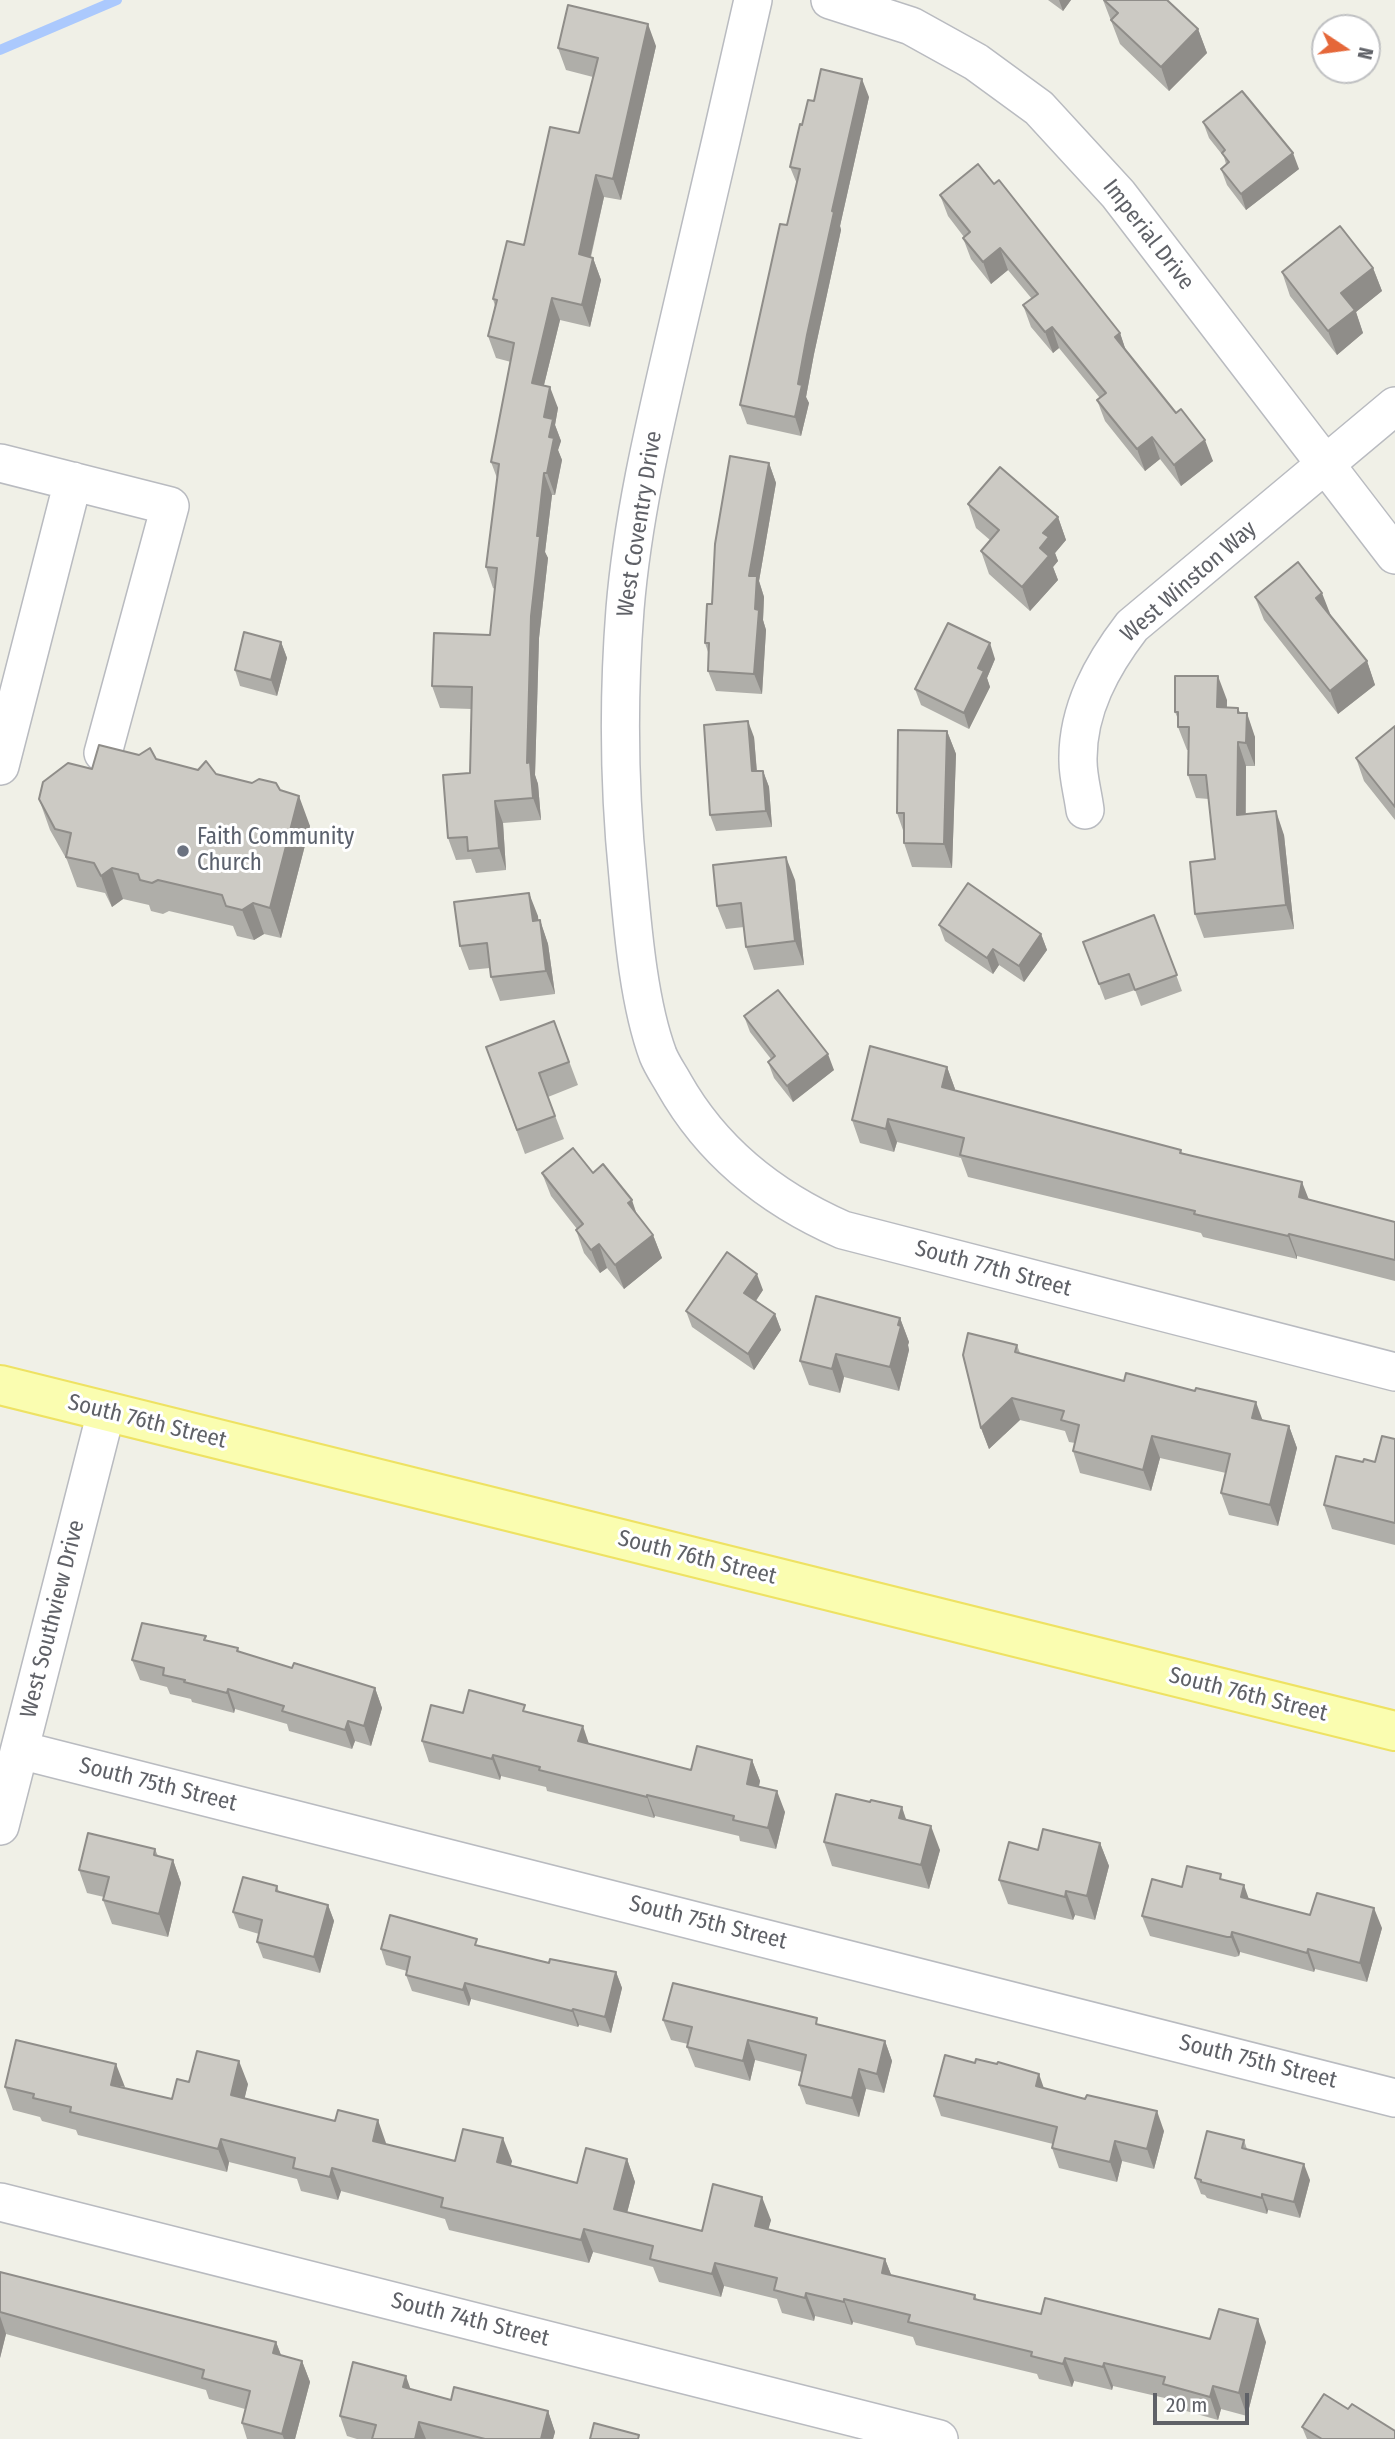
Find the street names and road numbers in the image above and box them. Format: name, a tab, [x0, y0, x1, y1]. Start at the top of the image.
street label: Imperial Drive	[1096, 174, 1200, 296]
street label: West Coventry Drive	[612, 429, 668, 619]
street label: West Winston Way	[1116, 516, 1262, 648]
street label: South 77th Street	[912, 1235, 1074, 1303]
street label: South 76th Street	[65, 1389, 229, 1455]
street label: West Southview Drive	[15, 1517, 91, 1721]
street label: South 76th Street	[615, 1525, 779, 1591]
street label: South 76th Street	[1166, 1662, 1330, 1728]
street label: South 75th Street	[76, 1752, 240, 1818]
street label: South 75th Street	[626, 1890, 790, 1956]
street label: South 75th Street	[1176, 2029, 1340, 2095]
street label: South 74th Street	[388, 2287, 552, 2353]

